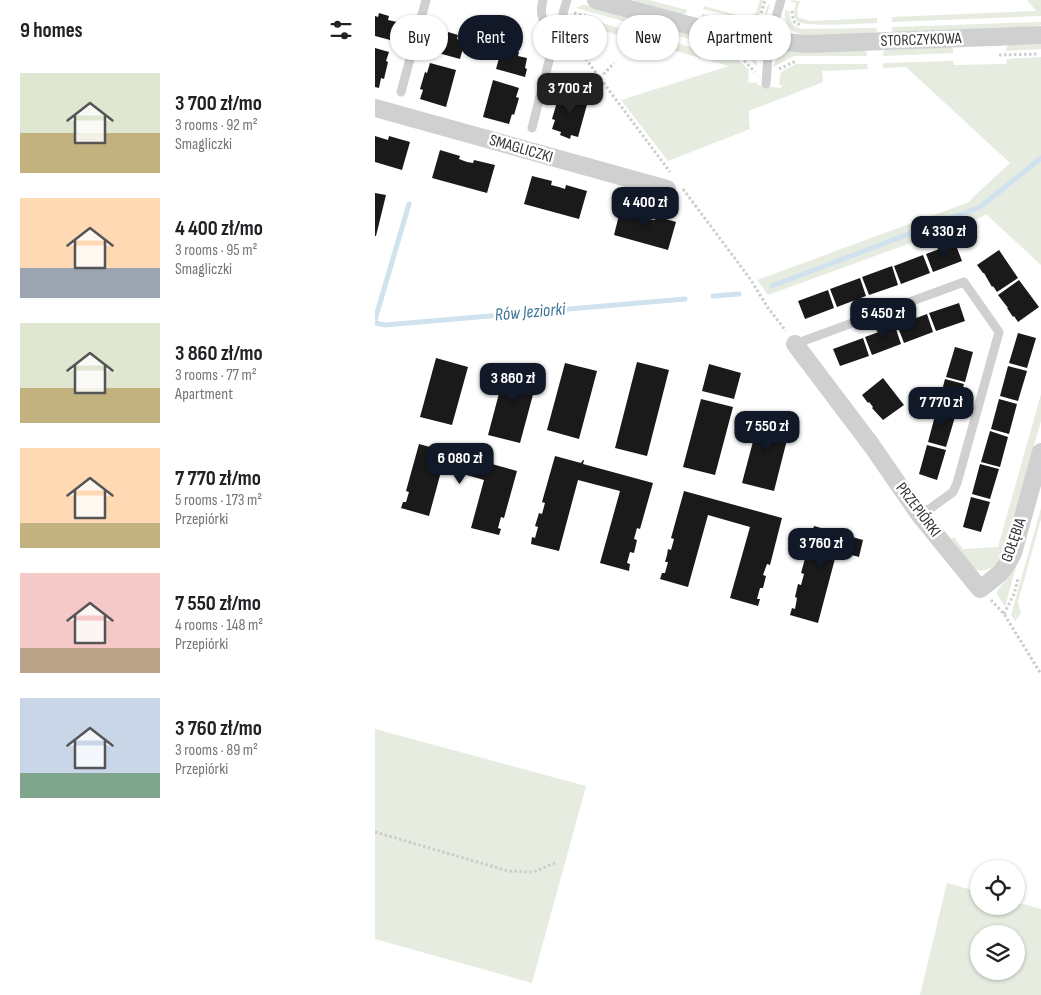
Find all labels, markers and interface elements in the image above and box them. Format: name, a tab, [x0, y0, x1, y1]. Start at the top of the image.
chip: Buy	[390, 15, 448, 60]
chip: Rent	[458, 15, 523, 60]
chip: Filters	[533, 15, 607, 60]
chip: New	[617, 15, 679, 60]
chip: Apartment	[689, 15, 791, 60]
icon: filters	[327, 16, 355, 44]
text: 9 homes	[20, 18, 83, 43]
street label: STORCZYKOWA	[880, 29, 962, 51]
pin: 3 700 zł	[518, 72, 622, 115]
text: 3 700 zł	[548, 79, 592, 98]
text: 3 700 zł/mo	[175, 91, 262, 116]
icon: home	[60, 93, 120, 153]
text: 3 rooms · 92 m²	[175, 116, 258, 135]
street label: SMAGLICZKI	[487, 131, 555, 167]
text: Smagliczki	[175, 135, 232, 154]
pin: 4 400 zł	[593, 186, 697, 229]
text: 4 400 zł	[623, 193, 667, 212]
text: 4 400 zł/mo	[175, 216, 263, 241]
pin: 4 330 zł	[892, 216, 996, 258]
icon: home	[60, 218, 120, 278]
text: 4 330 zł	[922, 222, 966, 241]
text: 3 rooms · 95 m²	[175, 241, 257, 260]
text: Smagliczki	[175, 260, 232, 279]
water label: Rów Jeziorki	[494, 298, 567, 326]
pin: 5 450 zł	[831, 298, 935, 340]
text: 5 450 zł	[861, 304, 905, 323]
text: 3 860 zł/mo	[175, 341, 263, 366]
icon: home	[60, 343, 120, 403]
pin: 3 860 zł	[461, 362, 565, 405]
text: 3 rooms · 77 m²	[175, 366, 257, 385]
text: 3 860 zł	[491, 369, 535, 388]
text: Apartment	[175, 385, 233, 404]
pin: 7 770 zł	[889, 386, 993, 429]
text: 7 770 zł	[919, 393, 963, 412]
pin: 7 550 zł	[715, 410, 819, 453]
text: 7 550 zł	[745, 417, 789, 436]
pin: 6 080 zł	[408, 442, 512, 485]
text: 6 080 zł	[438, 449, 482, 468]
text: 7 770 zł/mo	[175, 466, 261, 491]
icon: home	[60, 468, 120, 528]
street label: PRZEPIÓRKI	[891, 479, 945, 541]
text: 5 rooms · 173 m²	[175, 491, 262, 510]
text: Przepiórki	[175, 510, 228, 529]
street label: GOŁĘBIA	[998, 515, 1030, 565]
pin: 3 760 zł	[769, 528, 873, 570]
text: 3 760 zł	[799, 534, 843, 553]
text: 7 550 zł/mo	[175, 591, 261, 616]
icon: home	[60, 593, 120, 653]
text: 4 rooms · 148 m²	[175, 616, 263, 635]
text: Przepiórki	[175, 635, 228, 654]
text: 3 760 zł/mo	[175, 716, 262, 741]
icon: home	[60, 718, 120, 778]
text: 3 rooms · 89 m²	[175, 741, 258, 760]
text: Przepiórki	[175, 760, 228, 779]
map controls	[970, 860, 1025, 980]
button: locate	[970, 860, 1025, 915]
button: layers	[970, 925, 1025, 980]

